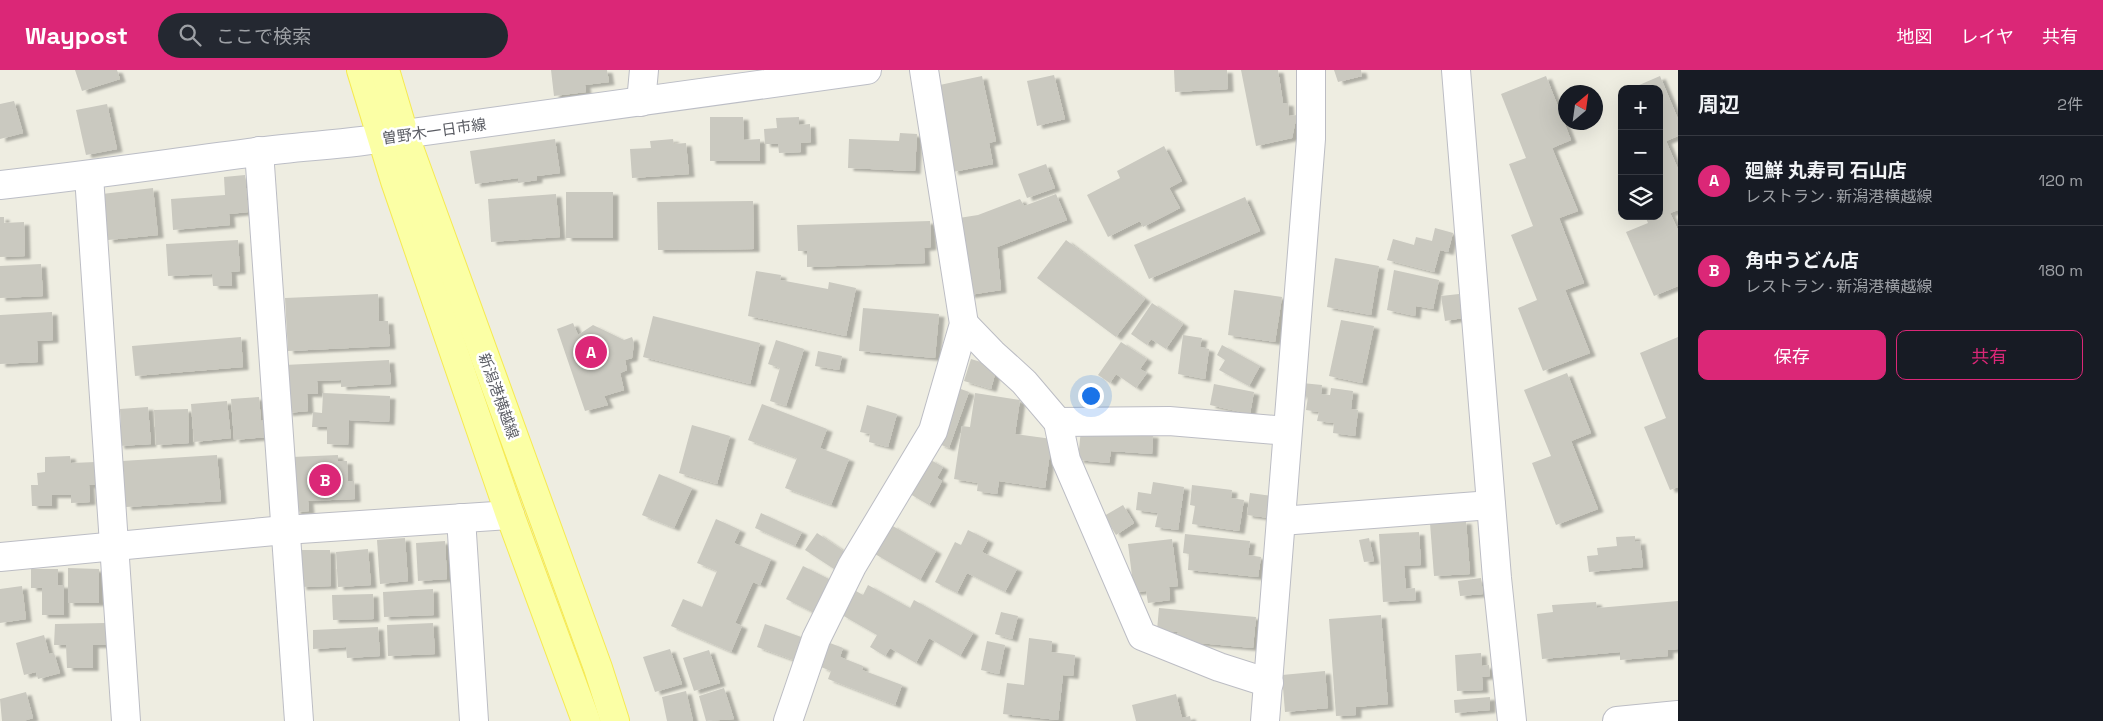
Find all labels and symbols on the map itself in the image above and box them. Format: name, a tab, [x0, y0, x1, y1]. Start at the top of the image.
north arrow	[1558, 85, 1603, 130]
street label: 曽野木一日市線	[381, 114, 487, 148]
pin: A	[575, 333, 607, 371]
street label: 新潟港横越線	[475, 350, 523, 442]
your location	[1078, 383, 1104, 409]
pin: B	[309, 461, 341, 499]

